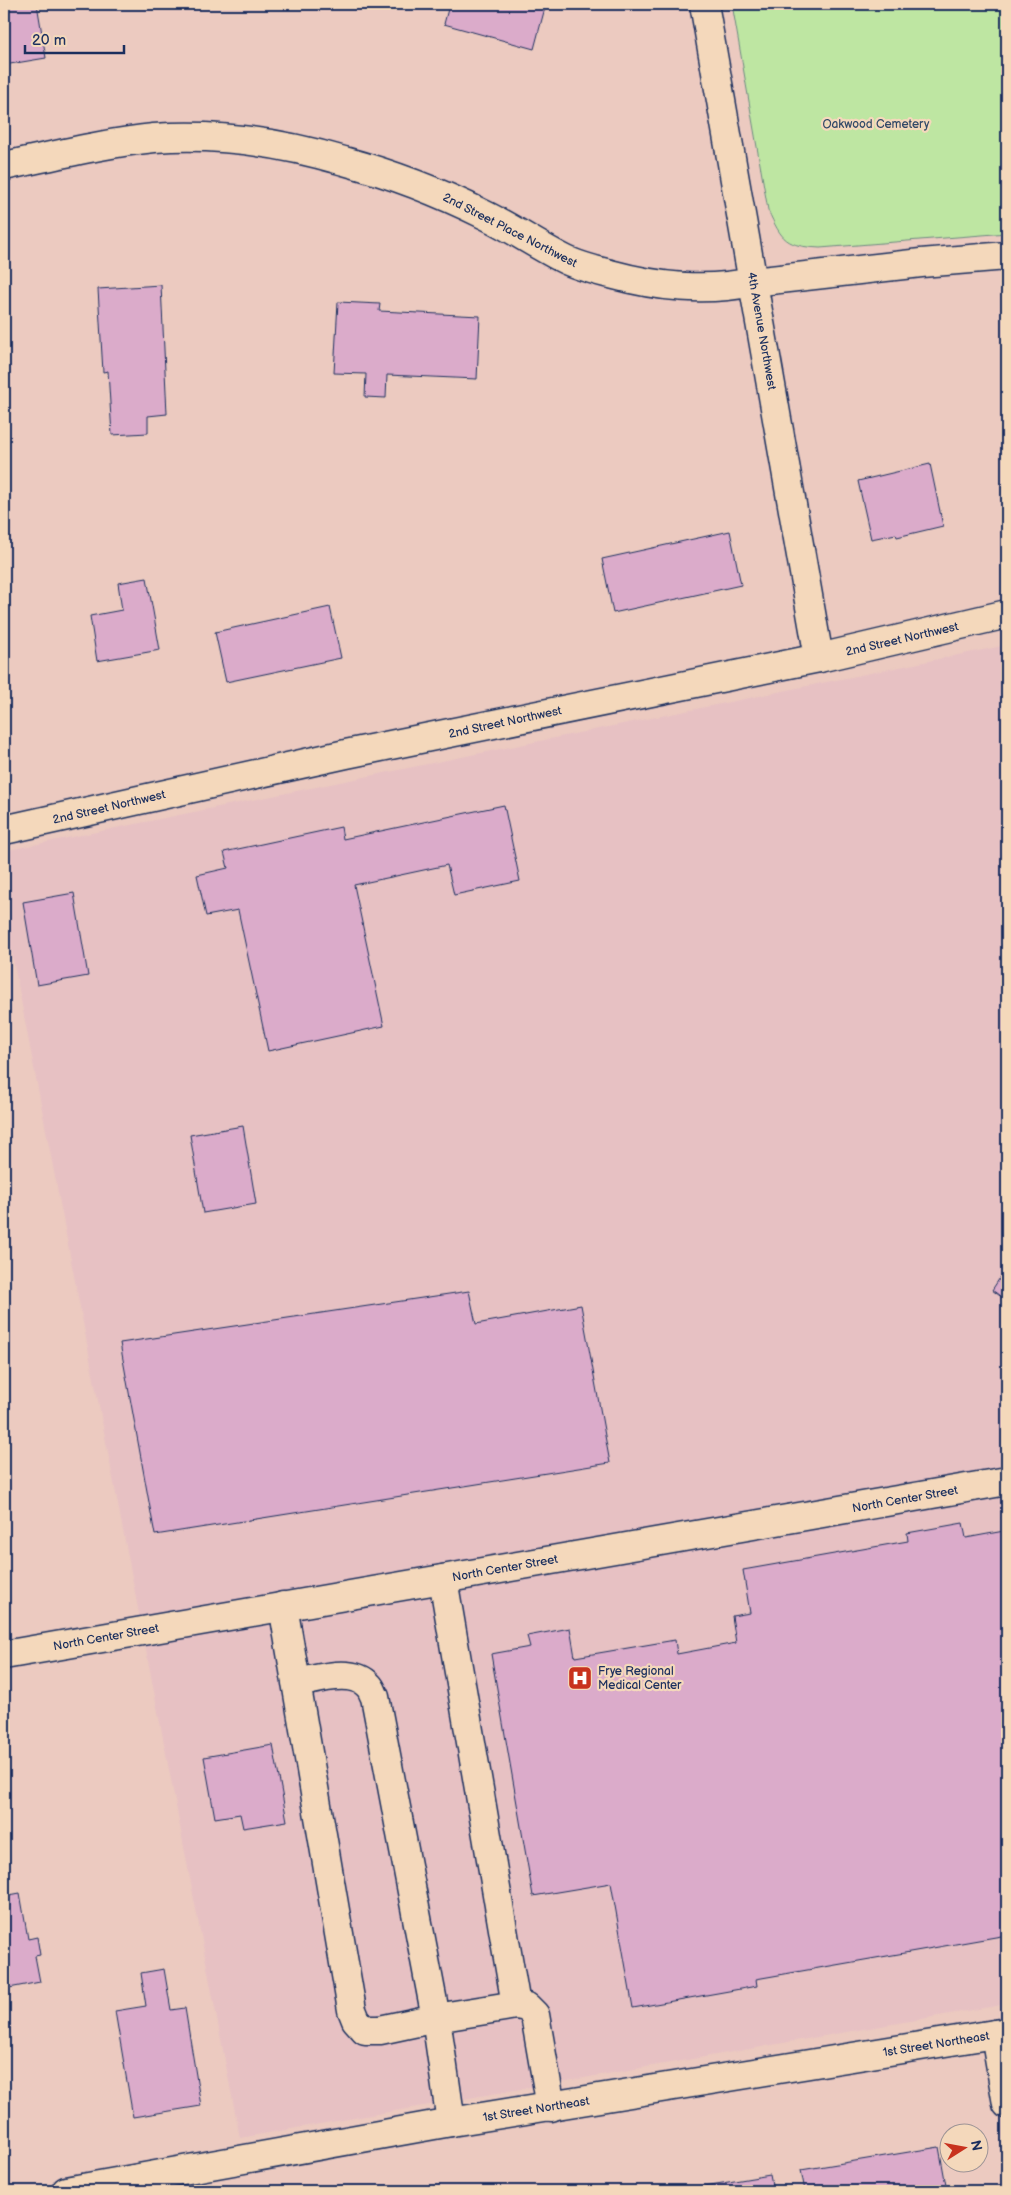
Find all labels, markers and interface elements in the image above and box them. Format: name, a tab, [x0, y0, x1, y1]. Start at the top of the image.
scale bar	[25, 22, 124, 54]
text: 20 m	[32, 31, 66, 50]
park label: Oakwood Cemetery	[823, 117, 930, 132]
street label: 2nd Street Place Northwest	[440, 190, 580, 271]
street label: 4th Avenue Northwest	[744, 271, 779, 392]
street label: 2nd Street Northwest	[844, 619, 960, 660]
street label: 2nd Street Northwest	[447, 703, 563, 742]
street label: 2nd Street Northwest	[51, 787, 167, 828]
street label: North Center Street	[851, 1483, 959, 1516]
street label: North Center Street	[451, 1552, 559, 1585]
street label: North Center Street	[52, 1621, 160, 1654]
place label: Frye Regional Medical Center	[598, 1664, 682, 1693]
hospital icon: Frye Regional Medical Center	[567, 1665, 593, 1691]
street label: 1st Street Northeast	[882, 2029, 991, 2060]
street label: 1st Street Northeast	[482, 2094, 591, 2125]
north arrow	[938, 2122, 988, 2172]
text: N	[967, 2139, 986, 2152]

